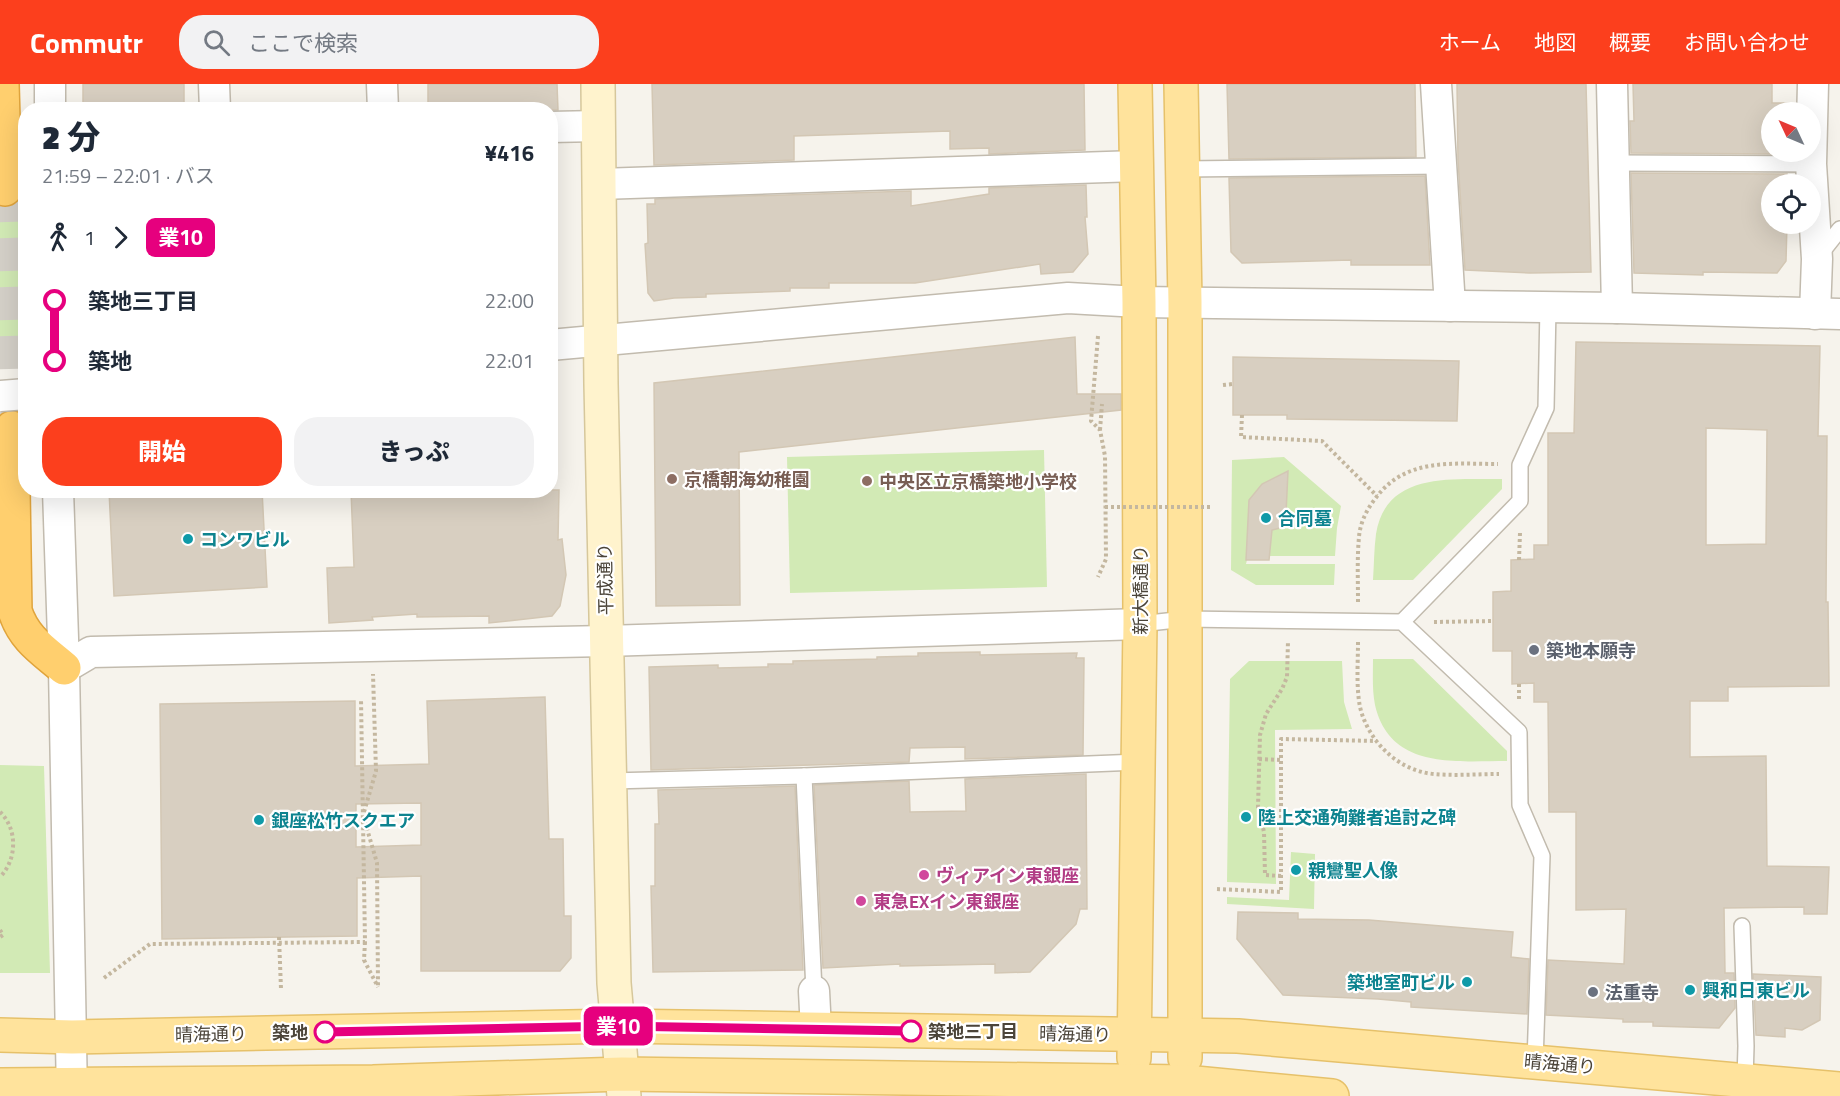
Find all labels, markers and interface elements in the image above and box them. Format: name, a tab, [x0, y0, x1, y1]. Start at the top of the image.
search box	[179, 15, 599, 69]
text: Commutr	[30, 21, 143, 64]
icon: search	[200, 26, 233, 59]
text: ここで検索	[248, 26, 358, 60]
text: ホーム	[1439, 26, 1501, 58]
text: 地図	[1534, 26, 1576, 58]
text: 概要	[1609, 26, 1651, 58]
text: お問い合わせ	[1684, 26, 1810, 58]
north arrow	[1761, 102, 1821, 162]
map controls	[1761, 102, 1821, 234]
text: 2 分	[42, 112, 100, 162]
text: ¥416	[485, 136, 534, 170]
text: 21:59 – 22:01 · バス	[42, 160, 215, 191]
button: locate	[1761, 174, 1821, 234]
icon: walk	[42, 221, 75, 254]
icon: forward	[104, 221, 137, 254]
text: 業10	[158, 221, 203, 253]
text: 1	[84, 222, 95, 253]
text: 築地三丁目	[88, 284, 198, 318]
text: 22:00	[485, 285, 534, 316]
text: 築地	[88, 344, 132, 378]
text: 22:01	[485, 345, 534, 376]
button: 開始	[42, 417, 282, 486]
button: きっぷ	[294, 417, 534, 486]
place label: 京橋朝海幼稚園	[684, 466, 810, 493]
place label: 中央区立京橋築地小学校	[879, 468, 1077, 495]
marker: 京橋朝海幼稚園	[665, 472, 679, 486]
marker: 中央区立京橋築地小学校	[860, 474, 874, 488]
place label: 合同墓	[1278, 505, 1332, 532]
marker: 合同墓	[1259, 511, 1273, 525]
place label: コンワビル	[200, 526, 290, 553]
marker: コンワビル	[181, 532, 195, 546]
street label: 平成通り	[591, 543, 619, 615]
street label: 新大橋通り	[1127, 545, 1154, 635]
place label: 築地本願寺	[1546, 637, 1636, 664]
marker: 築地本願寺	[1527, 643, 1541, 657]
place label: 陸上交通殉難者追討之碑	[1258, 804, 1456, 831]
place label: 銀座松竹スクエア	[271, 807, 415, 834]
marker: 陸上交通殉難者追討之碑	[1239, 810, 1253, 824]
marker: 銀座松竹スクエア	[252, 813, 266, 827]
place label: 親鸞聖人像	[1308, 857, 1398, 884]
place label: ヴィアイン東銀座	[936, 862, 1079, 889]
marker: 親鸞聖人像	[1289, 863, 1303, 877]
marker: ヴィアイン東銀座	[917, 868, 931, 882]
place label: 東急EXイン東銀座	[873, 888, 1019, 915]
marker: 東急EXイン東銀座	[854, 894, 868, 908]
place label: 築地室町ビル	[1347, 969, 1455, 996]
marker: 築地室町ビル	[1460, 975, 1474, 989]
place label: 興和日東ビル	[1702, 977, 1810, 1004]
place label: 法重寺	[1605, 979, 1659, 1006]
marker: 興和日東ビル	[1683, 983, 1697, 997]
marker: 法重寺	[1586, 985, 1600, 999]
line badge: 業10	[584, 1006, 652, 1046]
text: 業10	[596, 1010, 640, 1042]
place label: 築地三丁目	[928, 1018, 1018, 1045]
place label: 築地	[272, 1019, 308, 1046]
street label: 晴海通り	[175, 1020, 247, 1048]
marker: 築地三丁目	[900, 1020, 922, 1042]
street label: 晴海通り	[1039, 1020, 1111, 1048]
marker: 築地	[314, 1021, 336, 1043]
street label: 晴海通り	[1523, 1047, 1597, 1081]

